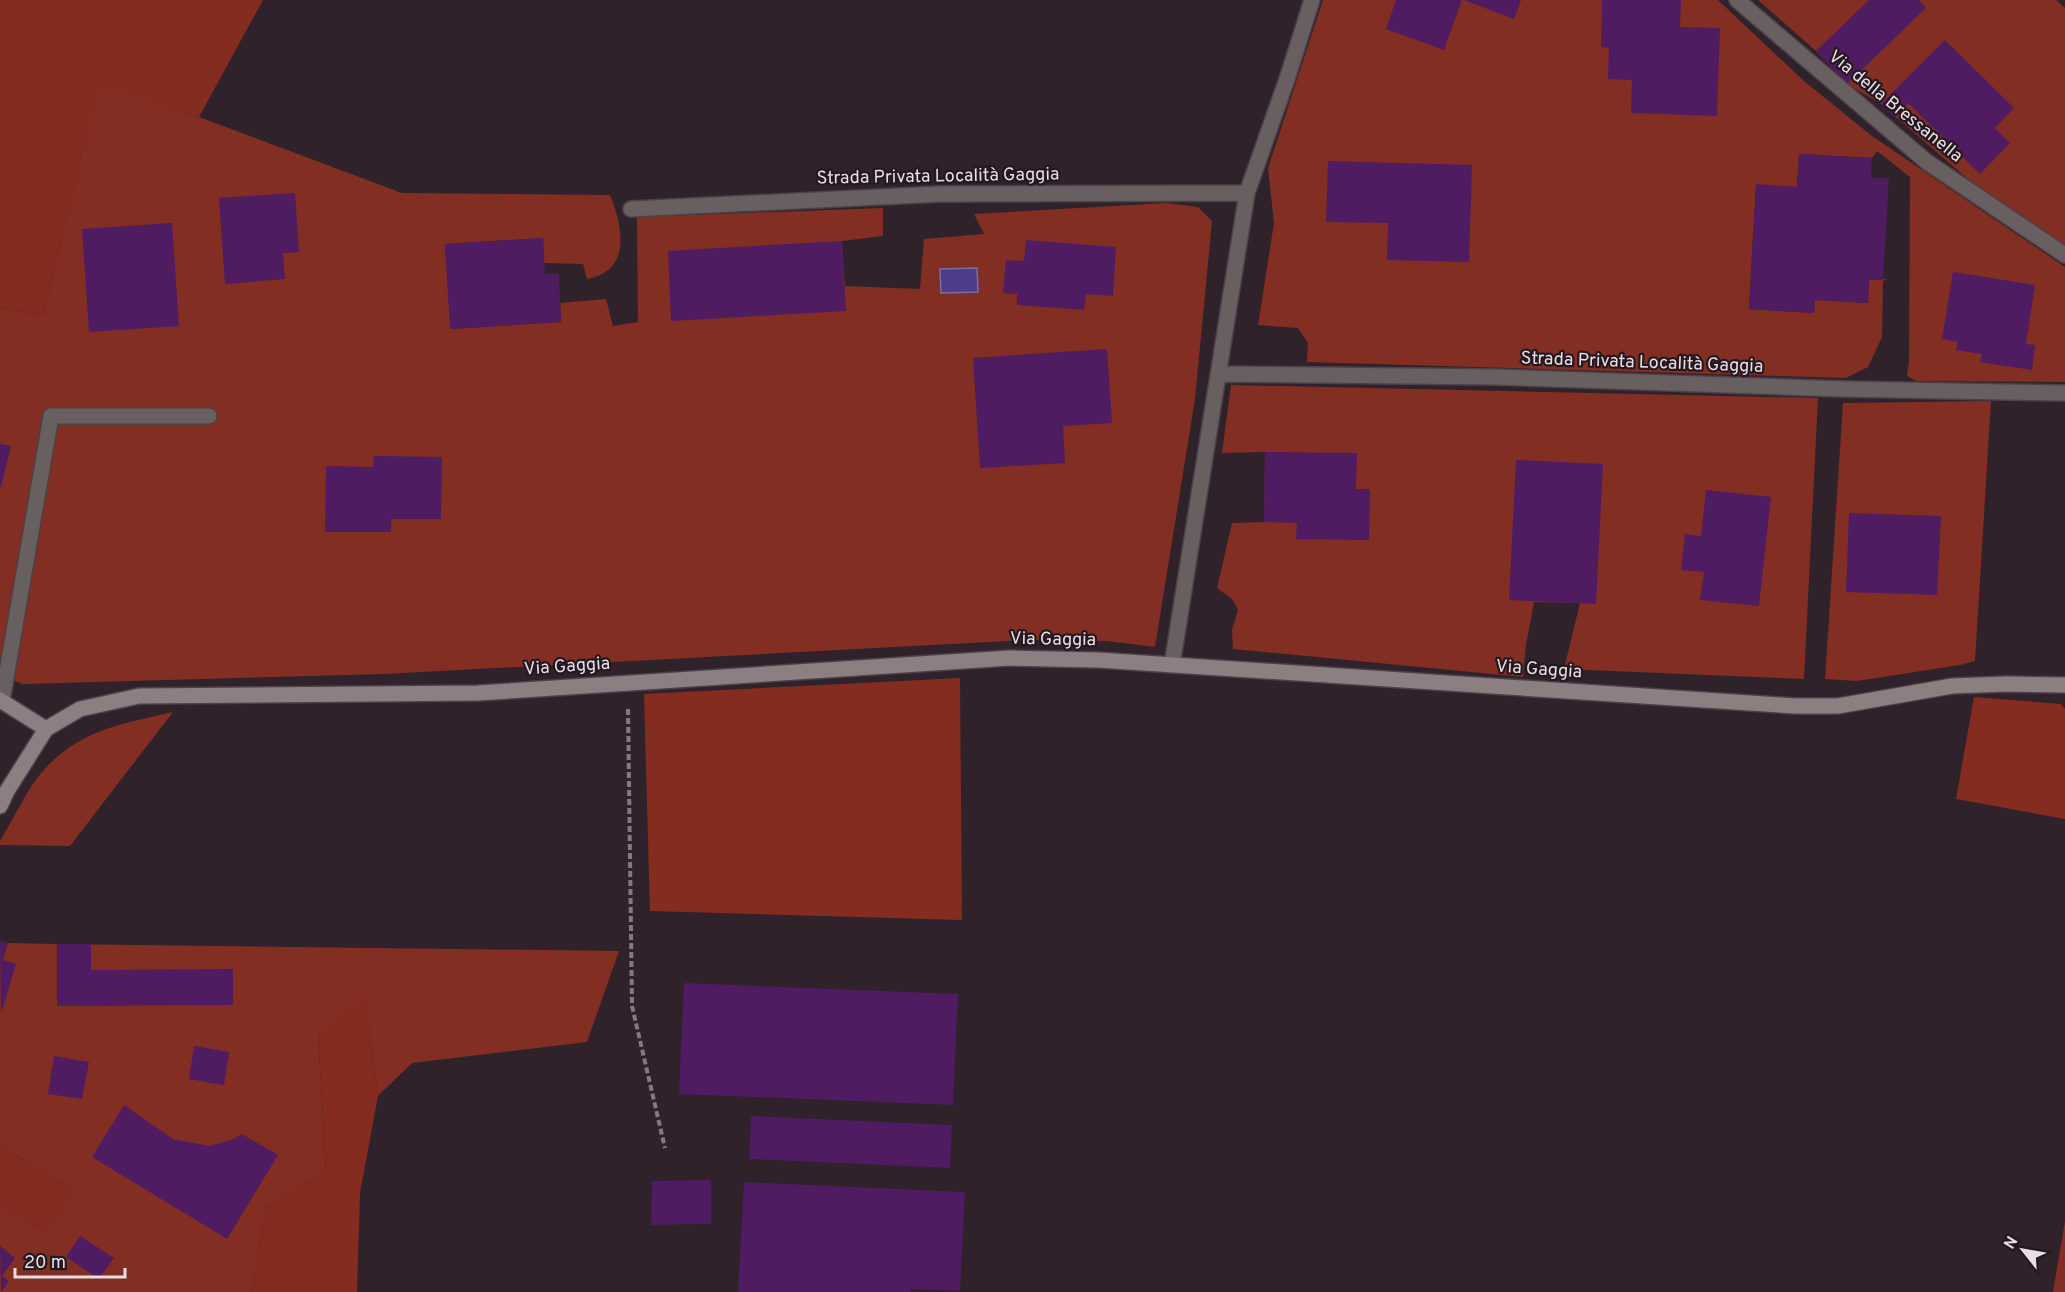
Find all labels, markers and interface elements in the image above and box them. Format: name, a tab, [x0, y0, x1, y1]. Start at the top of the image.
street label: Via della Bressanella	[1823, 46, 1967, 168]
street label: Strada Privata Località Gaggia	[816, 163, 1060, 191]
street label: Strada Privata Località Gaggia	[1520, 347, 1764, 379]
street label: Via Gaggia	[1010, 628, 1096, 652]
street label: Via Gaggia	[523, 653, 611, 681]
street label: Via Gaggia	[1495, 656, 1583, 684]
north arrow	[1993, 1220, 2053, 1280]
text: N	[2000, 1233, 2023, 1253]
scale bar	[15, 1241, 124, 1279]
text: 20 m	[24, 1252, 66, 1275]

